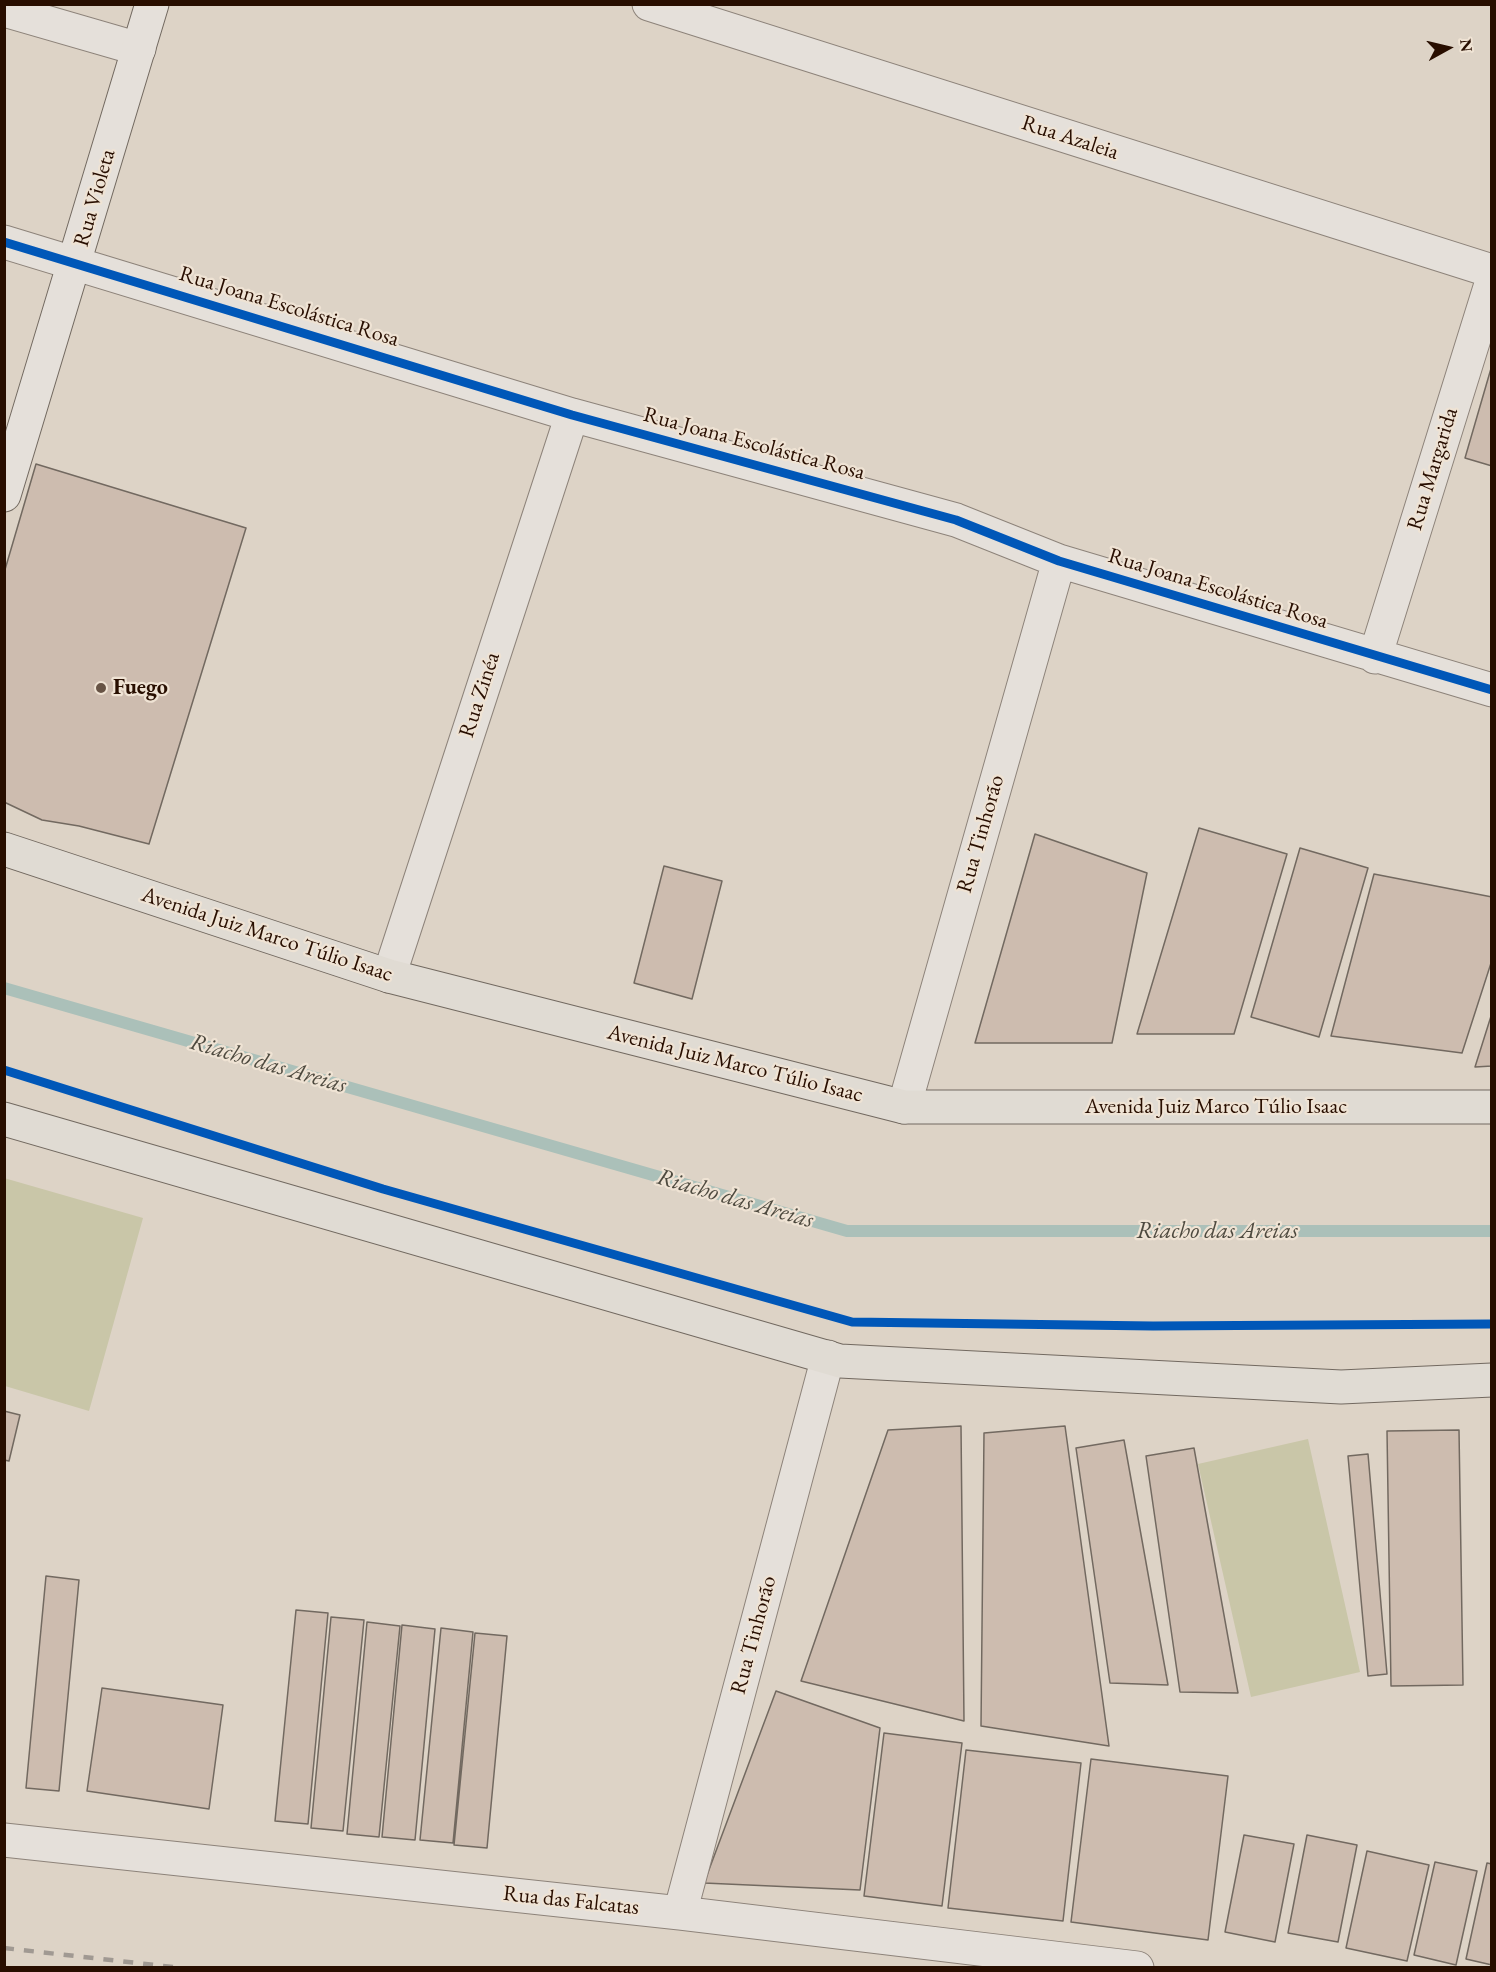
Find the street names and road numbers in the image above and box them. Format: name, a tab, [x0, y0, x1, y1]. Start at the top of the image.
street label: Rua Azaleia	[1018, 110, 1122, 166]
street label: Rua Violeta	[68, 146, 122, 250]
street label: Rua Joana Escolástica Rosa	[176, 261, 402, 353]
street label: Rua Joana Escolástica Rosa	[640, 402, 868, 486]
street label: Rua Margarida	[1402, 404, 1464, 534]
street label: Rua Joana Escolástica Rosa	[1105, 543, 1331, 635]
street label: Rua Zinéa	[454, 649, 506, 741]
street label: Rua Tinhorão	[952, 772, 1010, 896]
street label: Avenida Juiz Marco Túlio Isaac	[138, 882, 396, 988]
street label: Avenida Juiz Marco Túlio Isaac	[604, 1019, 866, 1109]
street label: Avenida Juiz Marco Túlio Isaac	[1085, 1094, 1347, 1120]
street label: Rua Tinhorão	[726, 1573, 782, 1697]
street label: Rua das Falcatas	[502, 1881, 640, 1921]

